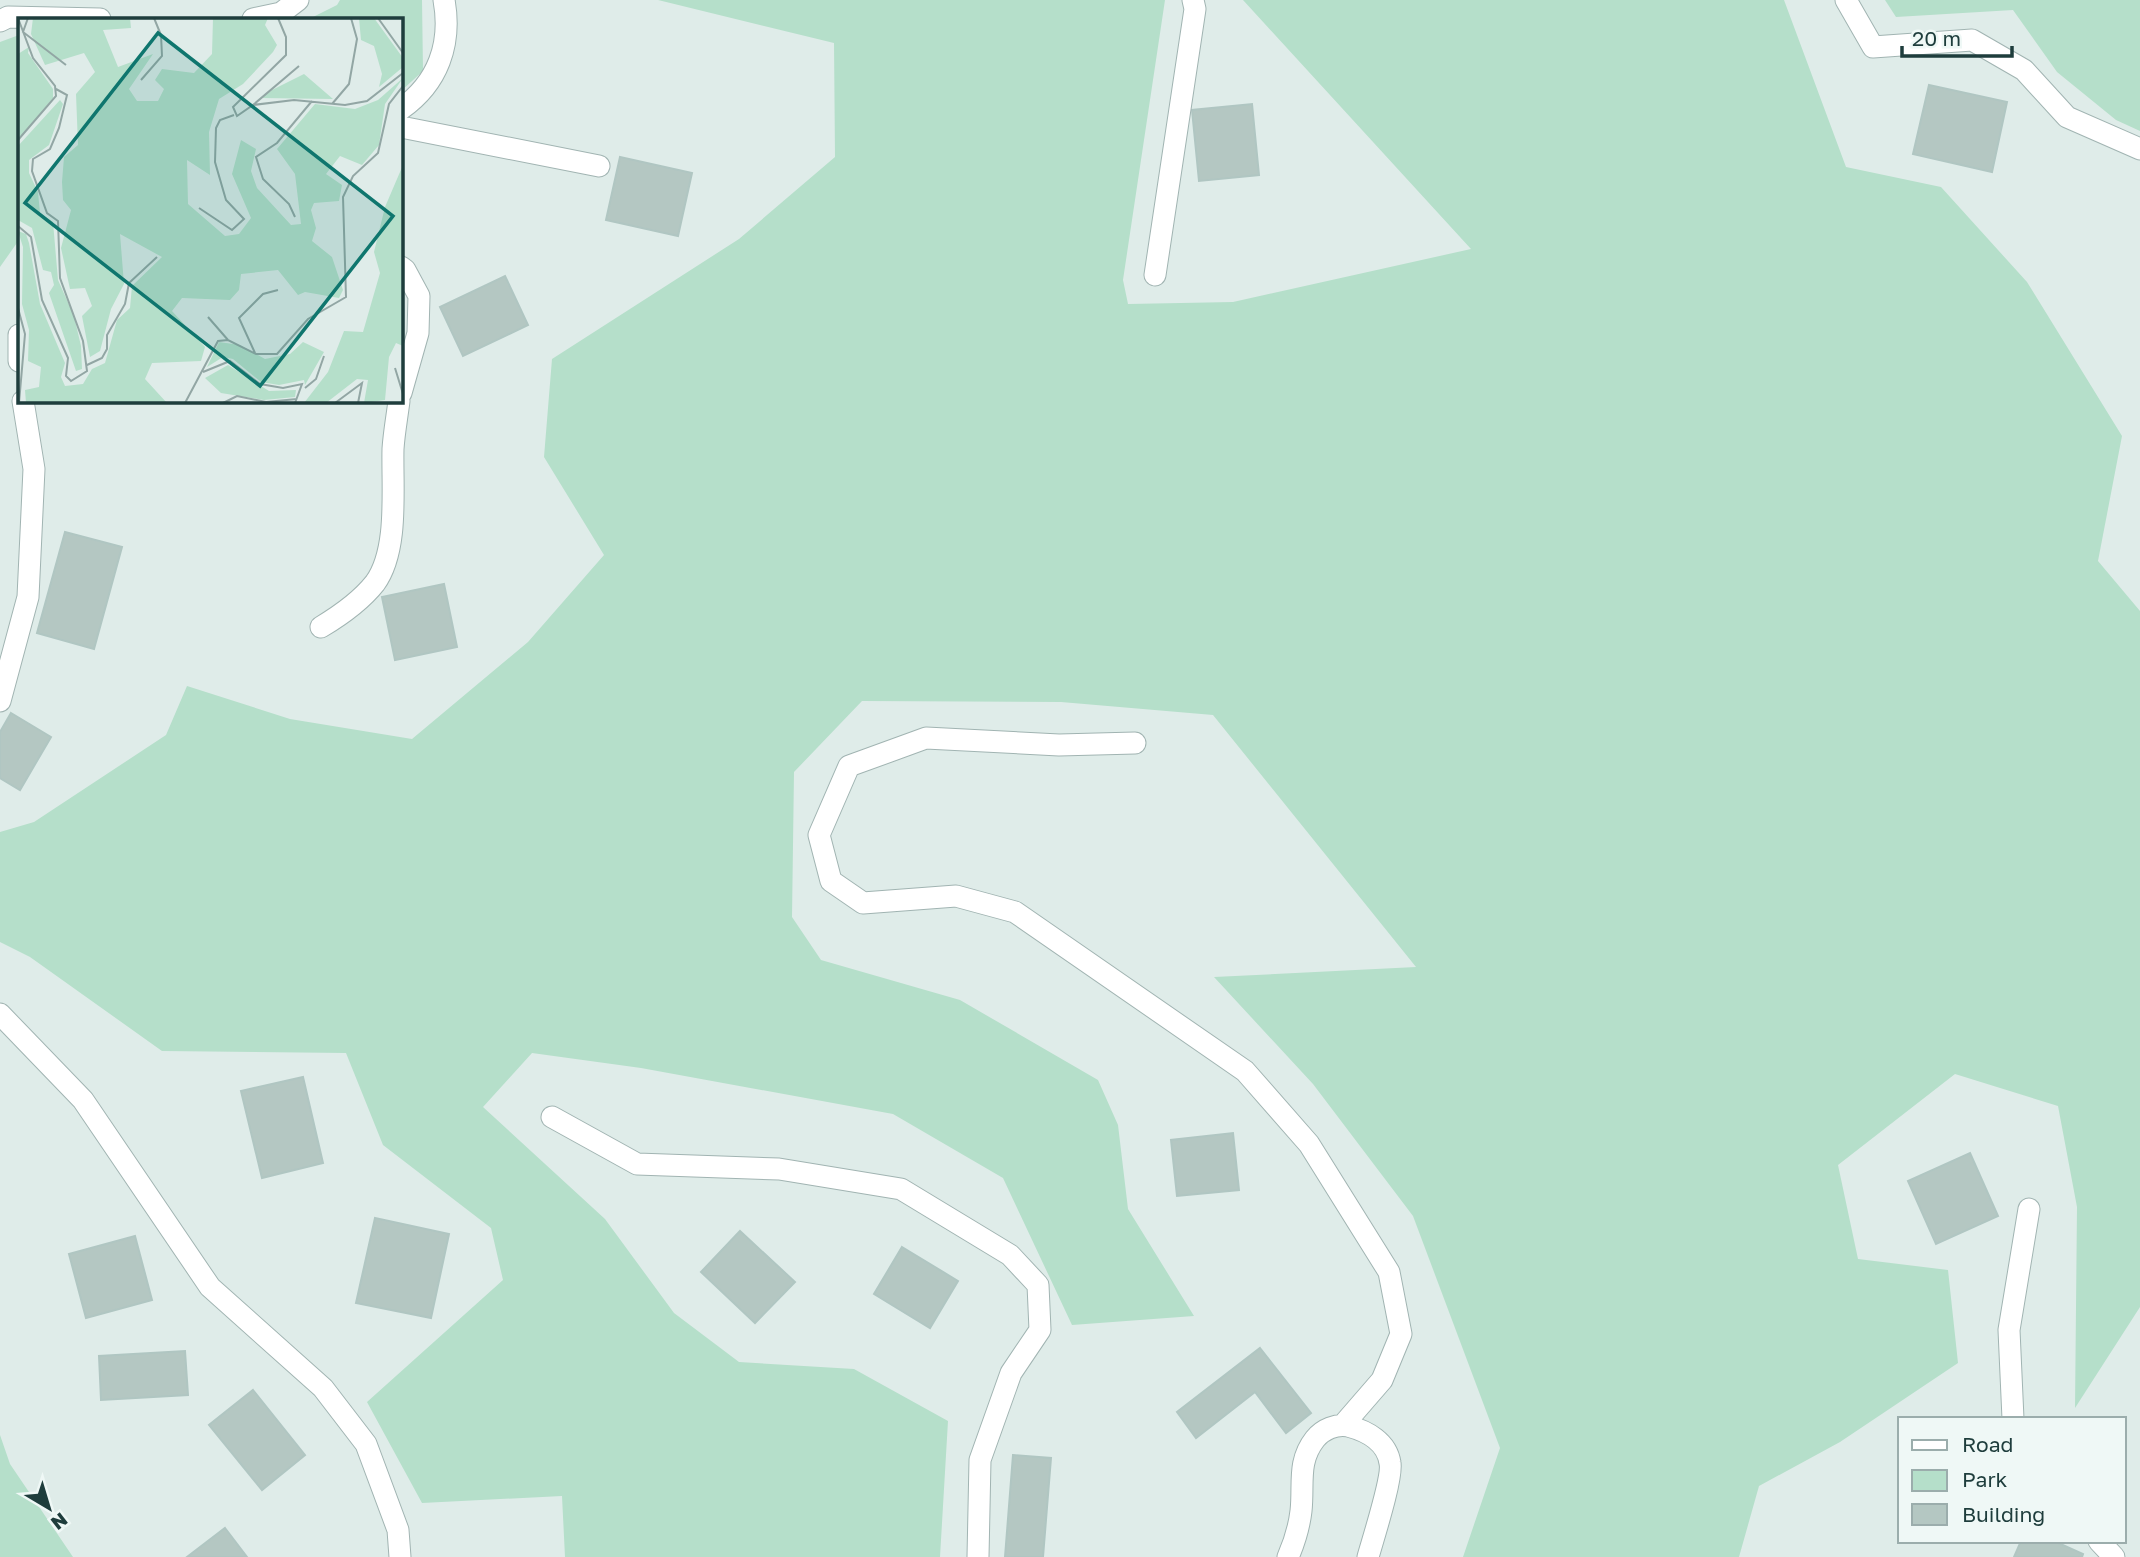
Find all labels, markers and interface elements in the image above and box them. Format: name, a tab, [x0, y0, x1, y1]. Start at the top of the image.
scale bar	[1902, 14, 2012, 58]
inset map	[18, 18, 402, 402]
text: 20 m	[1912, 25, 1961, 51]
legend	[1898, 1417, 2126, 1543]
text: Road	[1962, 1431, 2013, 1457]
text: Park	[1962, 1466, 2008, 1492]
north arrow	[14, 1473, 84, 1543]
text: Building	[1962, 1501, 2045, 1527]
text: N	[47, 1508, 73, 1535]

